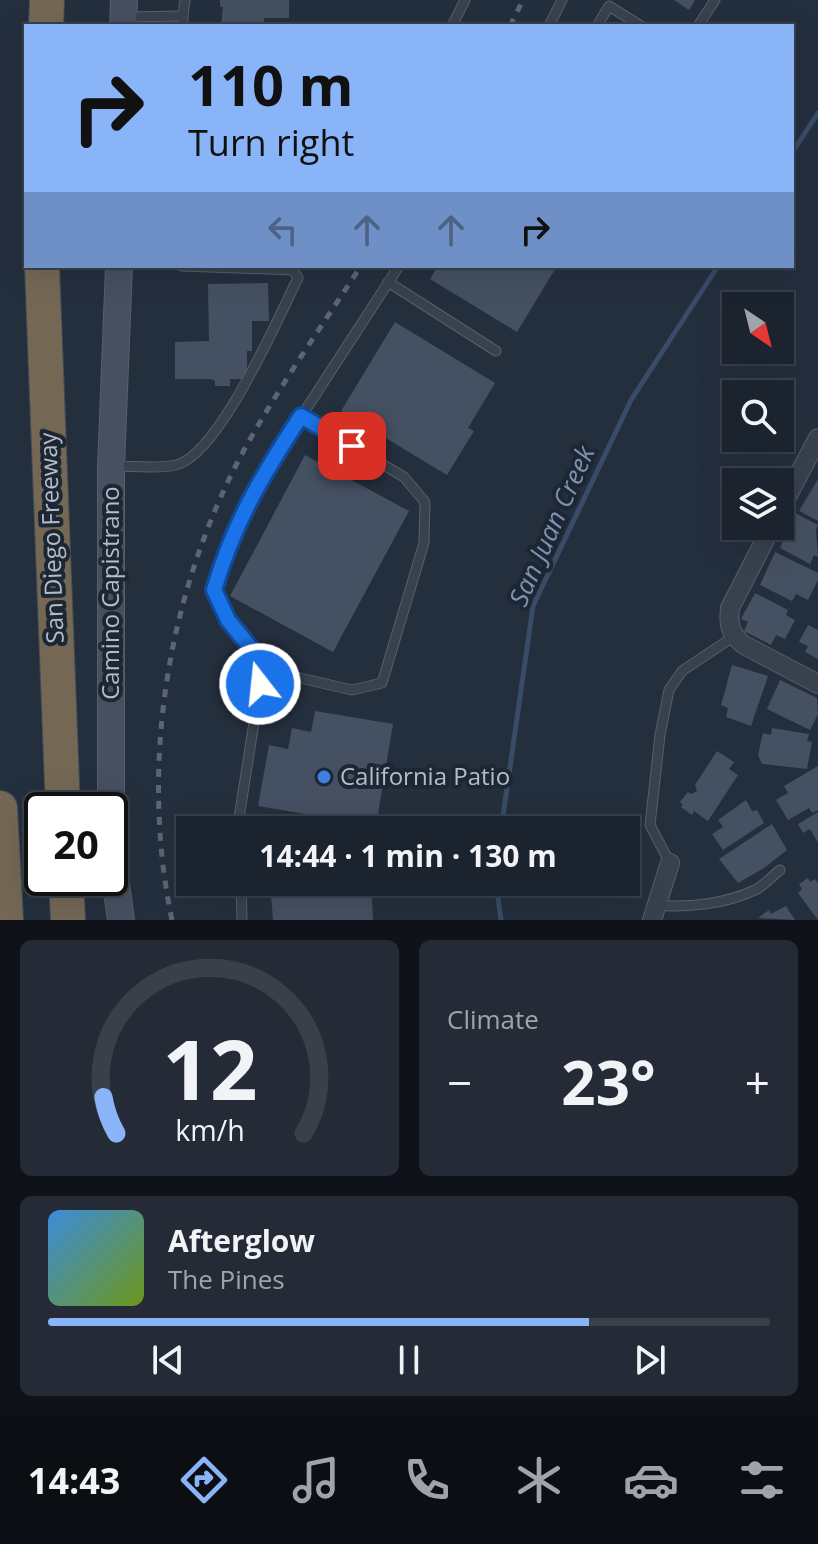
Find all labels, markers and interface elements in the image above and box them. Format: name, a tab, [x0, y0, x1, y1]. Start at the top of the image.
text: 110 m	[188, 46, 354, 122]
icon: right	[56, 56, 160, 160]
text: Turn right	[188, 118, 354, 167]
icon: left	[261, 208, 305, 252]
icon: ahead	[345, 208, 389, 252]
icon: ahead	[429, 208, 473, 252]
icon: right	[513, 208, 557, 252]
north arrow	[722, 292, 794, 364]
map controls	[722, 292, 794, 540]
button: search	[722, 380, 794, 452]
pin	[318, 412, 386, 480]
icon: arrive	[330, 424, 374, 468]
street label: San Diego Freeway	[30, 431, 71, 644]
water label: San Juan Creek	[500, 438, 603, 612]
button: layers	[722, 468, 794, 540]
street label: Camino Capistrano	[93, 486, 126, 700]
position arrow	[218, 642, 302, 726]
place label: California Patio	[340, 759, 510, 792]
marker: California Patio	[315, 768, 333, 786]
speed limit sign: 20	[24, 792, 128, 896]
text: 14:44 · 1 min · 130 m	[259, 835, 557, 876]
text: Climate	[447, 1001, 539, 1037]
text: 12	[162, 1011, 257, 1124]
text: 23°	[561, 1041, 656, 1123]
text: −	[447, 1052, 472, 1112]
text: +	[745, 1052, 770, 1112]
text: km/h	[175, 1110, 244, 1149]
text: Afterglow	[168, 1220, 315, 1261]
text: The Pines	[168, 1261, 285, 1297]
icon: previous	[146, 1338, 190, 1382]
icon: pause	[387, 1338, 431, 1382]
icon: next	[628, 1338, 672, 1382]
icon: directions	[176, 1452, 232, 1508]
icon: music	[288, 1452, 344, 1508]
icon: phone	[399, 1452, 455, 1508]
icon: climate	[511, 1452, 567, 1508]
icon: car	[623, 1452, 679, 1508]
icon: filters	[734, 1452, 790, 1508]
text: 14:43	[28, 1456, 120, 1505]

